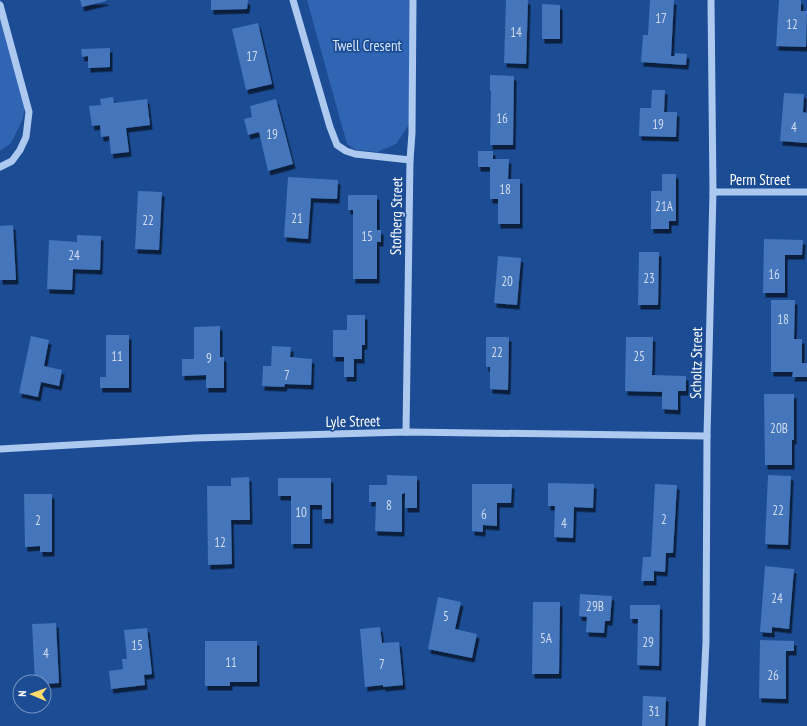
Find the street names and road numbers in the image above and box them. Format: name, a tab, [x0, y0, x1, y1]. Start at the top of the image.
street label: Perm Street	[730, 170, 790, 189]
street label: Stofberg Street	[386, 177, 406, 255]
street label: Scholtz Street	[686, 327, 706, 399]
street label: Lyle Street	[326, 411, 380, 431]

